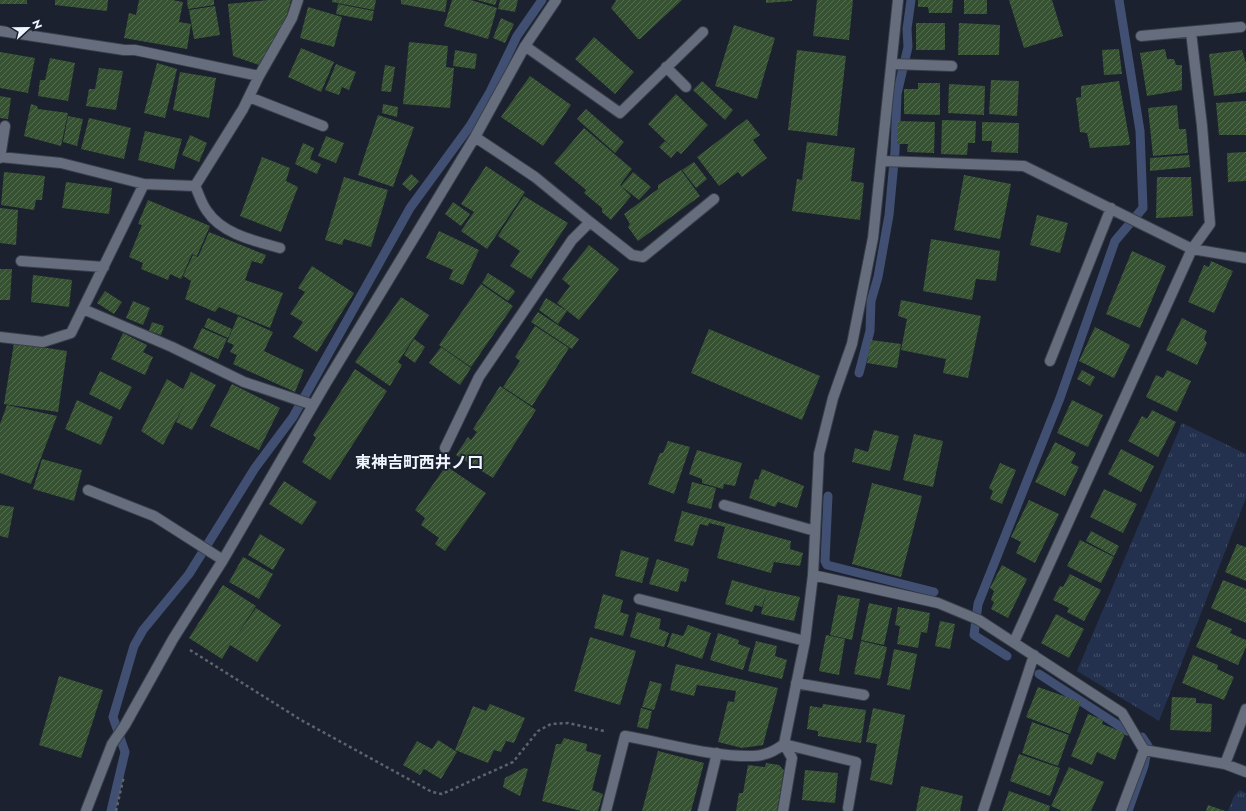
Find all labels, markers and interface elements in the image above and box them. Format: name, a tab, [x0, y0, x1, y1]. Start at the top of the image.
north arrow	[8, 8, 48, 48]
text: N	[28, 17, 46, 31]
district label: 東神吉町西井ノ口	[355, 451, 483, 474]

